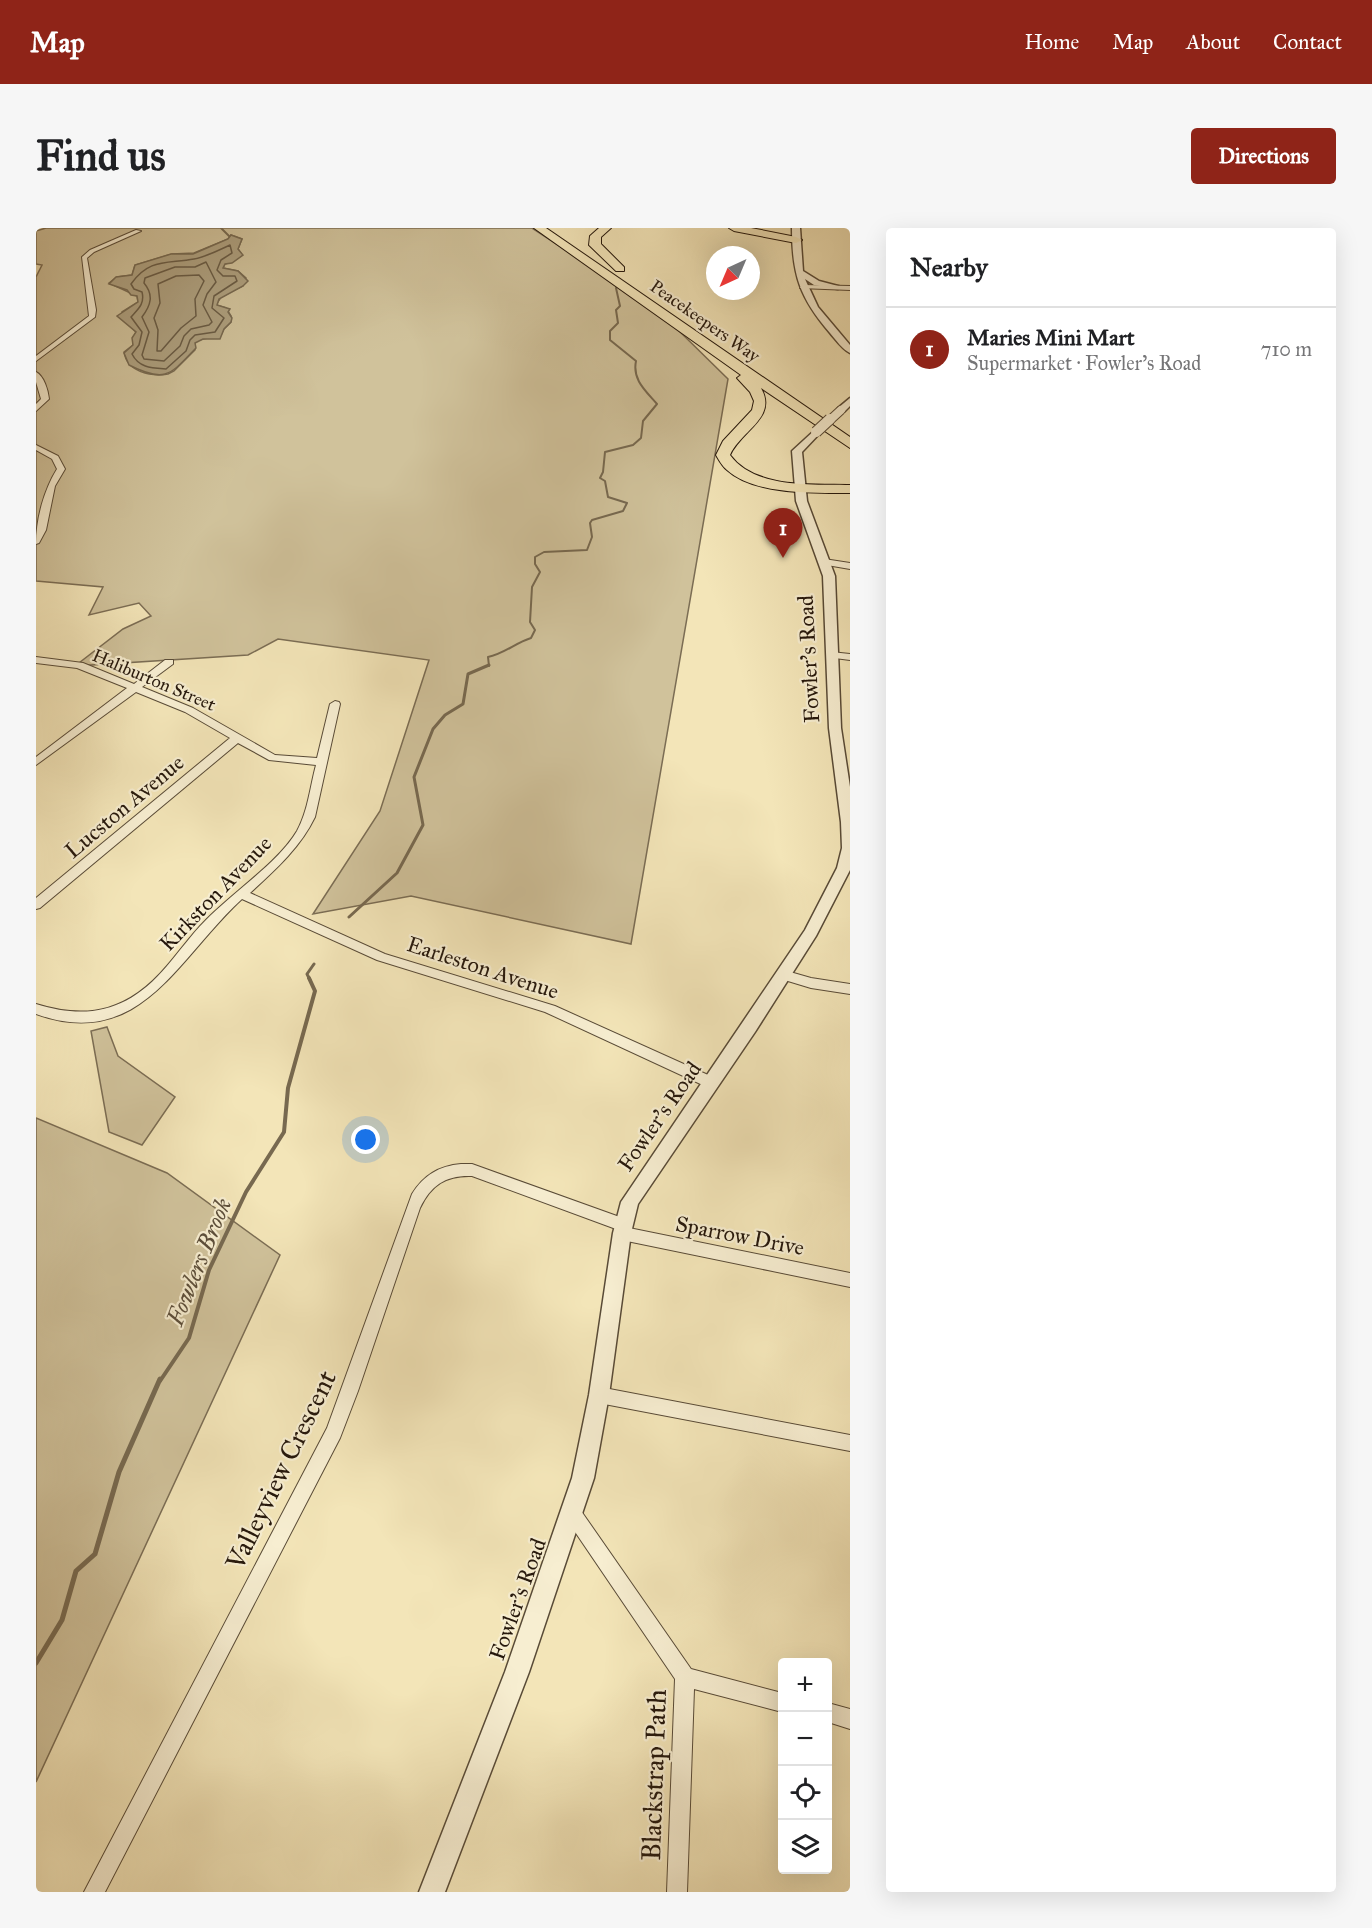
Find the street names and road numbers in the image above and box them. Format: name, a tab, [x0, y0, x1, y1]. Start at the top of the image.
street label: Peacekeepers Way	[646, 275, 765, 367]
street label: Fowler's Road	[792, 594, 825, 723]
street label: Haliburton Street	[89, 644, 220, 716]
street label: Lucston Avenue	[59, 749, 189, 864]
street label: Kirkston Avenue	[154, 830, 277, 957]
street label: Earleston Avenue	[404, 930, 562, 1005]
street label: Fowler's Road	[612, 1056, 707, 1176]
street label: Sparrow Drive	[673, 1210, 807, 1261]
street label: Valleyview Crescent	[218, 1364, 343, 1576]
street label: Fowler's Road	[483, 1535, 552, 1664]
street label: Blackstrap Path	[634, 1689, 673, 1861]

